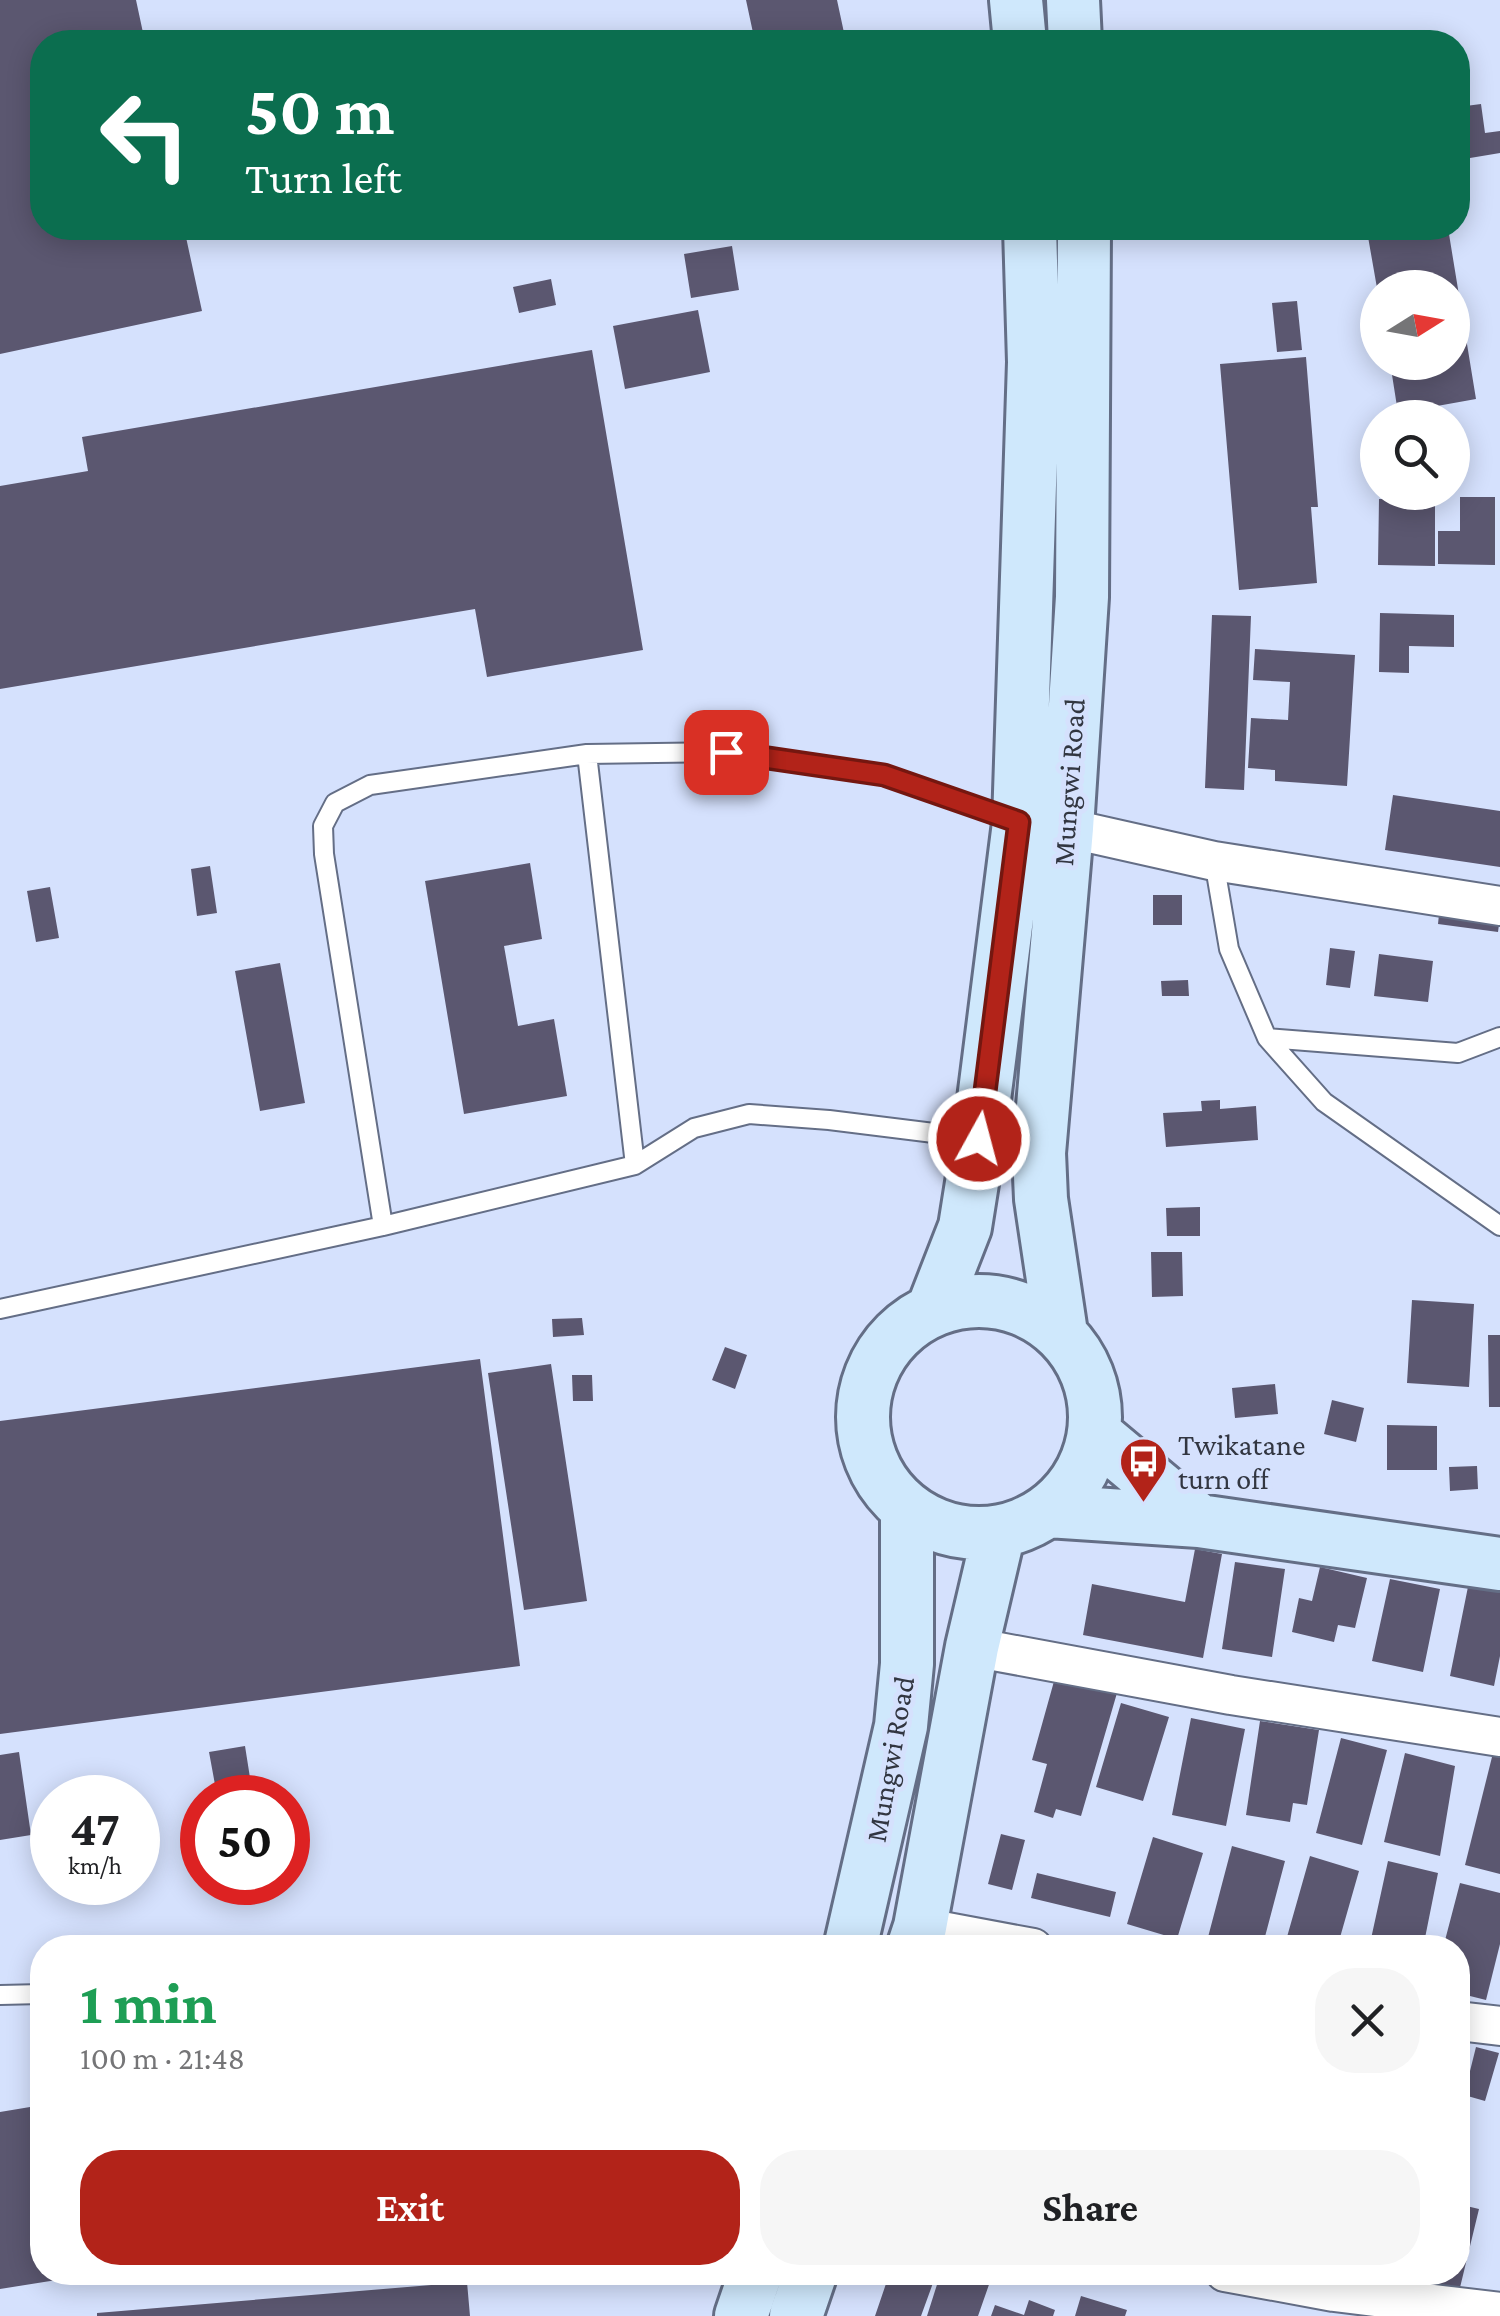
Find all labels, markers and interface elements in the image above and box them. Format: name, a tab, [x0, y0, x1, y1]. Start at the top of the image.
icon: left	[80, 70, 210, 200]
text: 50 m	[245, 71, 395, 149]
text: Turn left	[245, 153, 402, 203]
north arrow	[1360, 270, 1470, 380]
map controls	[1360, 270, 1470, 510]
button: search	[1360, 400, 1470, 510]
street label: Mungwi Road	[1046, 697, 1092, 867]
pin	[684, 710, 769, 795]
icon: arrive	[699, 725, 754, 780]
position arrow	[927, 1087, 1031, 1191]
place label: Twikatane turn off	[1178, 1428, 1305, 1495]
bus stop icon: Twikatane turn off	[1117, 1436, 1169, 1504]
street label: Mungwi Road	[859, 1673, 921, 1845]
speed limit sign: 50	[180, 1775, 310, 1905]
text: 47	[70, 1800, 120, 1856]
text: km/h	[68, 1852, 122, 1879]
button: close	[1315, 1968, 1420, 2073]
text: 1 min	[80, 1969, 217, 2036]
text: 100 m · 21:48	[80, 2040, 245, 2076]
button: Exit	[80, 2150, 740, 2265]
button: Share	[760, 2150, 1420, 2265]

